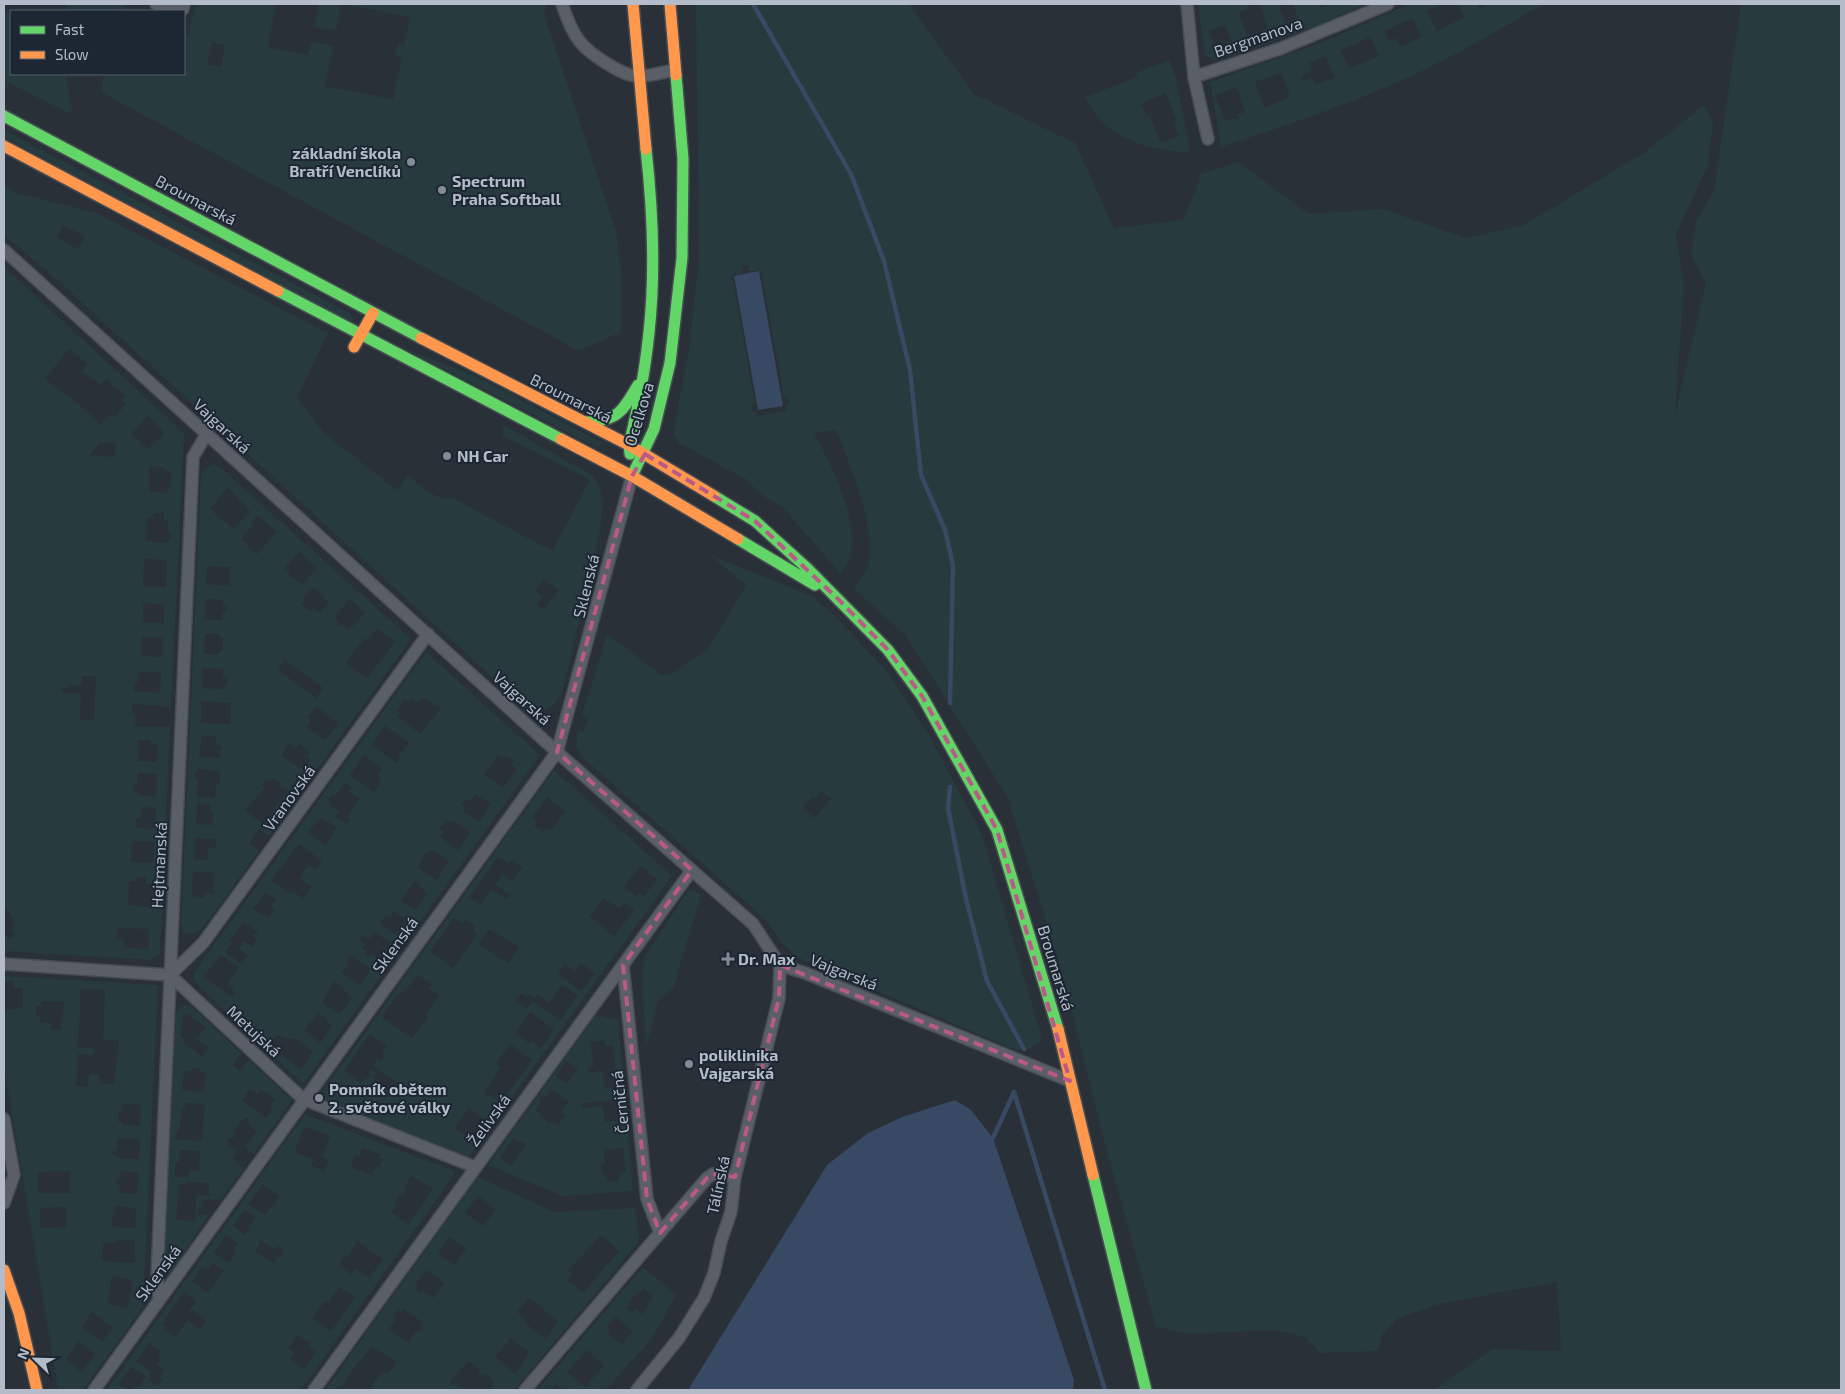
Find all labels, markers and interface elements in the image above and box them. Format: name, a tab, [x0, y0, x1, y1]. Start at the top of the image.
legend	[10, 10, 185, 75]
street label: Bergmanova	[1211, 13, 1304, 60]
text: Fast	[55, 20, 85, 38]
text: Slow	[55, 45, 89, 63]
place label: základní škola Bratří Venclíků	[289, 143, 401, 180]
marker: základní škola Bratří Venclíků	[405, 156, 417, 168]
street label: Broumarská	[153, 170, 240, 229]
place label: Spectrum Praha Softball	[452, 171, 562, 208]
marker: Spectrum Praha Softball	[436, 184, 448, 196]
street label: Broumarská	[527, 369, 615, 426]
street label: Ocelkova	[620, 380, 657, 448]
street label: Vajgarská	[189, 394, 255, 458]
place label: NH Car	[457, 446, 509, 465]
marker: NH Car	[441, 450, 453, 462]
street label: Sklenská	[568, 552, 603, 620]
street label: Vajgarská	[489, 667, 555, 729]
street label: Vranovská	[258, 761, 319, 834]
street label: Hejtmanská	[147, 821, 171, 909]
street label: Sklenská	[368, 913, 421, 977]
street label: Broumarská	[1034, 923, 1079, 1013]
place label: Dr. Max	[738, 949, 795, 968]
street label: Vajgarská	[807, 949, 881, 995]
marker: Dr. Max	[722, 953, 734, 965]
street label: Metujská	[223, 1001, 285, 1061]
place label: poliklinika Vajgarská	[699, 1045, 778, 1082]
marker: poliklinika Vajgarská	[683, 1058, 695, 1070]
street label: Černičná	[607, 1070, 632, 1135]
place label: Pomník obětem 2. světové války	[329, 1079, 450, 1117]
street label: Želivská	[463, 1090, 514, 1150]
marker: Pomník obětem 2. světové války	[313, 1092, 325, 1104]
street label: Tálínská	[702, 1154, 733, 1216]
street label: Sklenská	[131, 1241, 184, 1305]
north arrow	[10, 1334, 60, 1384]
text: N	[13, 1346, 32, 1362]

